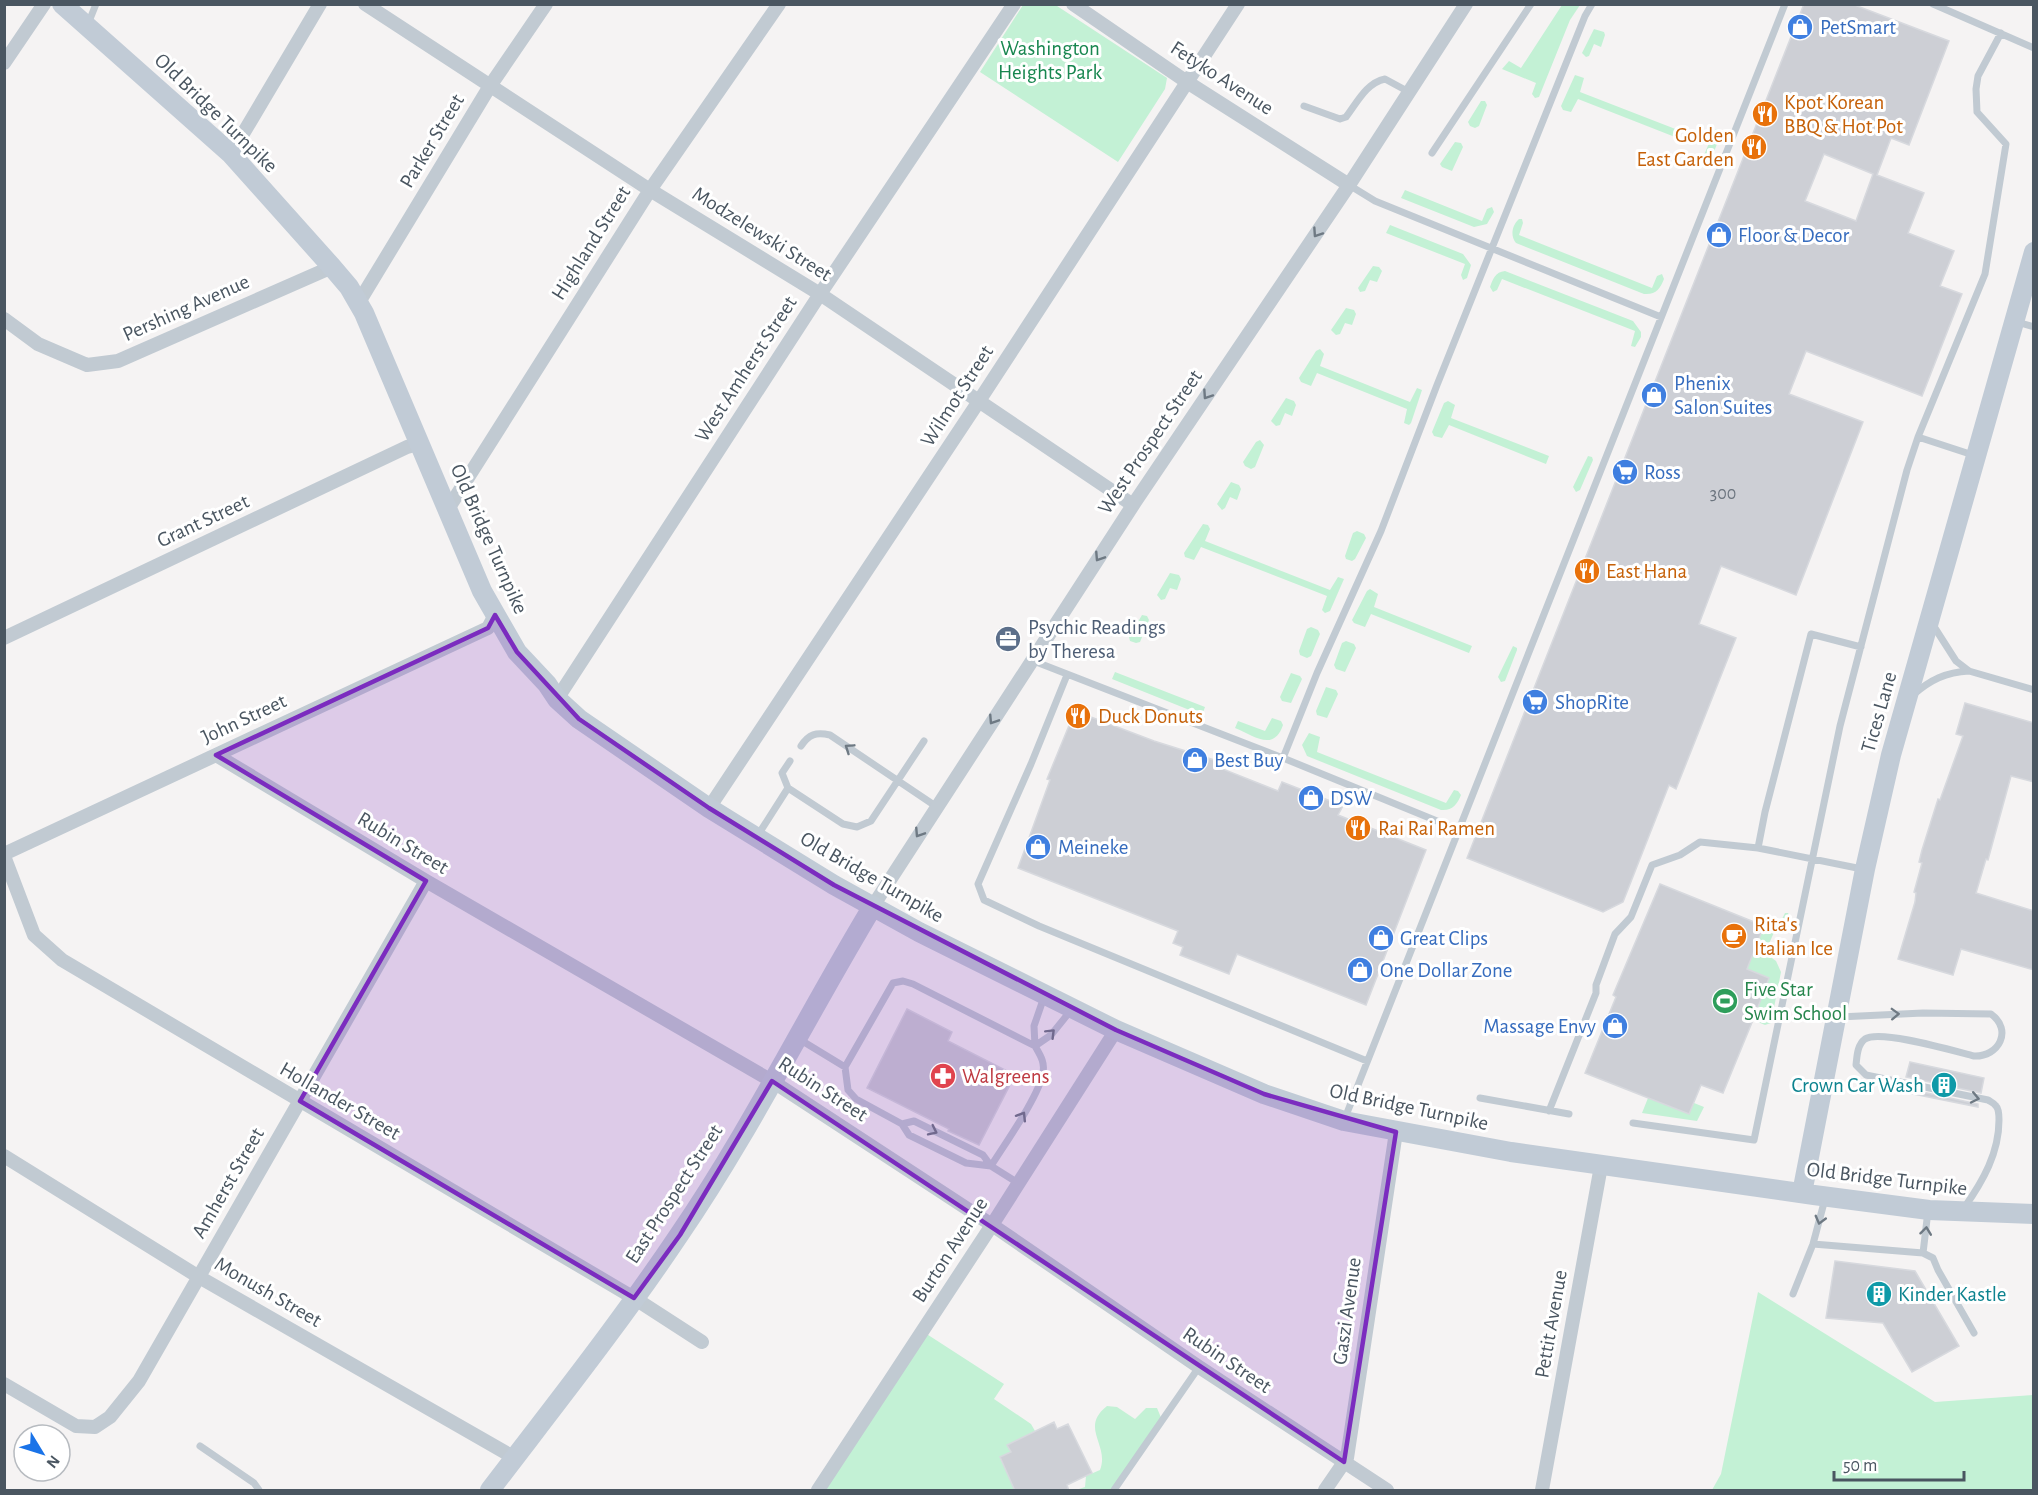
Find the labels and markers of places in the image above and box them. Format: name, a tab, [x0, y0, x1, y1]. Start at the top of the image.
shop icon: PetSmart	[1785, 12, 1815, 42]
place label: PetSmart	[1820, 17, 1896, 38]
place label: Kpot Korean BBQ & Hot Pot	[1784, 92, 1903, 137]
restaurant icon: Kpot Korean BBQ & Hot Pot	[1750, 99, 1780, 129]
place label: Golden East Garden	[1637, 125, 1734, 170]
restaurant icon: Golden East Garden	[1739, 132, 1769, 162]
shop icon: Floor & Decor	[1704, 220, 1734, 250]
place label: Floor & Decor	[1738, 225, 1849, 246]
place label: Phenix Salon Suites	[1674, 373, 1772, 418]
shop icon: Phenix Salon Suites	[1639, 380, 1669, 410]
supermarket icon: Ross	[1610, 457, 1640, 487]
place label: Ross	[1644, 462, 1681, 483]
restaurant icon: East Hana	[1572, 556, 1602, 586]
place label: East Hana	[1606, 561, 1688, 582]
place label: Psychic Readings by Theresa	[1028, 617, 1166, 662]
office icon: Psychic Readings by Theresa	[993, 624, 1023, 654]
supermarket icon: ShopRite	[1520, 687, 1550, 717]
place label: ShopRite	[1555, 692, 1629, 713]
restaurant icon: Duck Donuts	[1063, 701, 1093, 731]
place label: Duck Donuts	[1098, 706, 1203, 727]
shop icon: Best Buy	[1180, 745, 1210, 775]
place label: Best Buy	[1214, 750, 1283, 771]
shop icon: DSW	[1296, 783, 1326, 813]
place label: DSW	[1330, 788, 1372, 809]
restaurant icon: Rai Rai Ramen	[1343, 813, 1373, 843]
place label: Rai Rai Ramen	[1378, 818, 1495, 839]
shop icon: Meineke	[1023, 832, 1053, 862]
place label: Meineke	[1058, 837, 1128, 858]
place label: Rita's Italian Ice	[1754, 914, 1833, 959]
cafe icon: Rita's Italian Ice	[1719, 921, 1749, 951]
shop icon: Great Clips	[1366, 923, 1396, 953]
place label: Great Clips	[1400, 928, 1488, 949]
shop icon: One Dollar Zone	[1345, 955, 1375, 985]
place label: One Dollar Zone	[1380, 960, 1512, 981]
place label: Five Star Swim School	[1744, 979, 1847, 1024]
sports icon: Five Star Swim School	[1710, 986, 1740, 1016]
shop icon: Massage Envy	[1600, 1011, 1630, 1041]
place label: Massage Envy	[1483, 1016, 1596, 1037]
pharmacy icon: Walgreens	[928, 1061, 958, 1091]
place label: Walgreens	[962, 1066, 1049, 1087]
building icon: Crown Car Wash	[1929, 1070, 1959, 1100]
place label: Crown Car Wash	[1792, 1075, 1924, 1096]
building icon: Kinder Kastle	[1864, 1279, 1894, 1309]
place label: Kinder Kastle	[1898, 1284, 2007, 1305]

